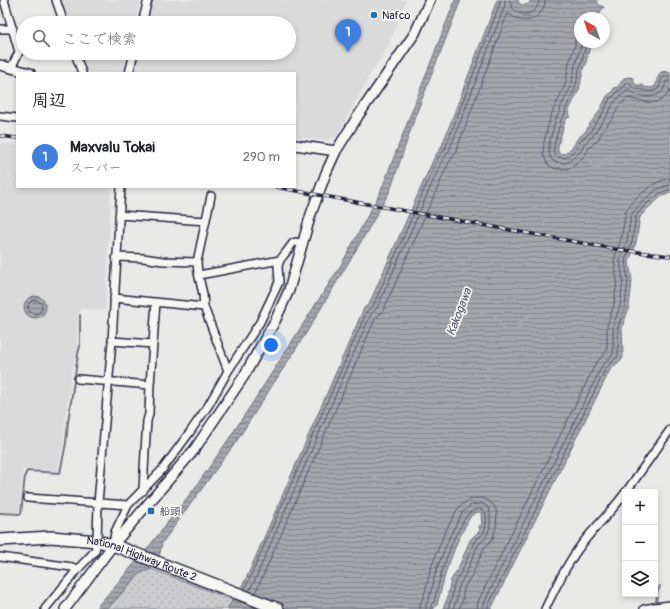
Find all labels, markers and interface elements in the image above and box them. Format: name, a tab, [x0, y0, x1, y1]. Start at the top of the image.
place label: Nafco	[382, 9, 411, 22]
marker: Nafco	[369, 10, 379, 20]
north arrow	[574, 12, 610, 48]
search box	[16, 16, 296, 60]
pin: 1	[335, 19, 361, 52]
icon: search	[30, 27, 52, 49]
text: ここで検索	[62, 30, 137, 49]
text: 周辺	[32, 90, 66, 111]
text: Maxvalu Tokai	[70, 138, 155, 157]
text: 1	[42, 149, 48, 165]
text: 290 m	[243, 149, 280, 165]
text: スーパー	[70, 160, 121, 176]
water label: Kakogawa	[444, 285, 476, 338]
your location	[261, 335, 281, 355]
map controls	[622, 489, 658, 597]
button: +	[622, 489, 658, 525]
place label: 船頭	[159, 505, 181, 518]
marker: 船頭	[146, 506, 156, 516]
button: −	[622, 525, 658, 561]
street label: National Highway Route 2	[86, 534, 199, 584]
button: layers	[622, 561, 658, 597]

